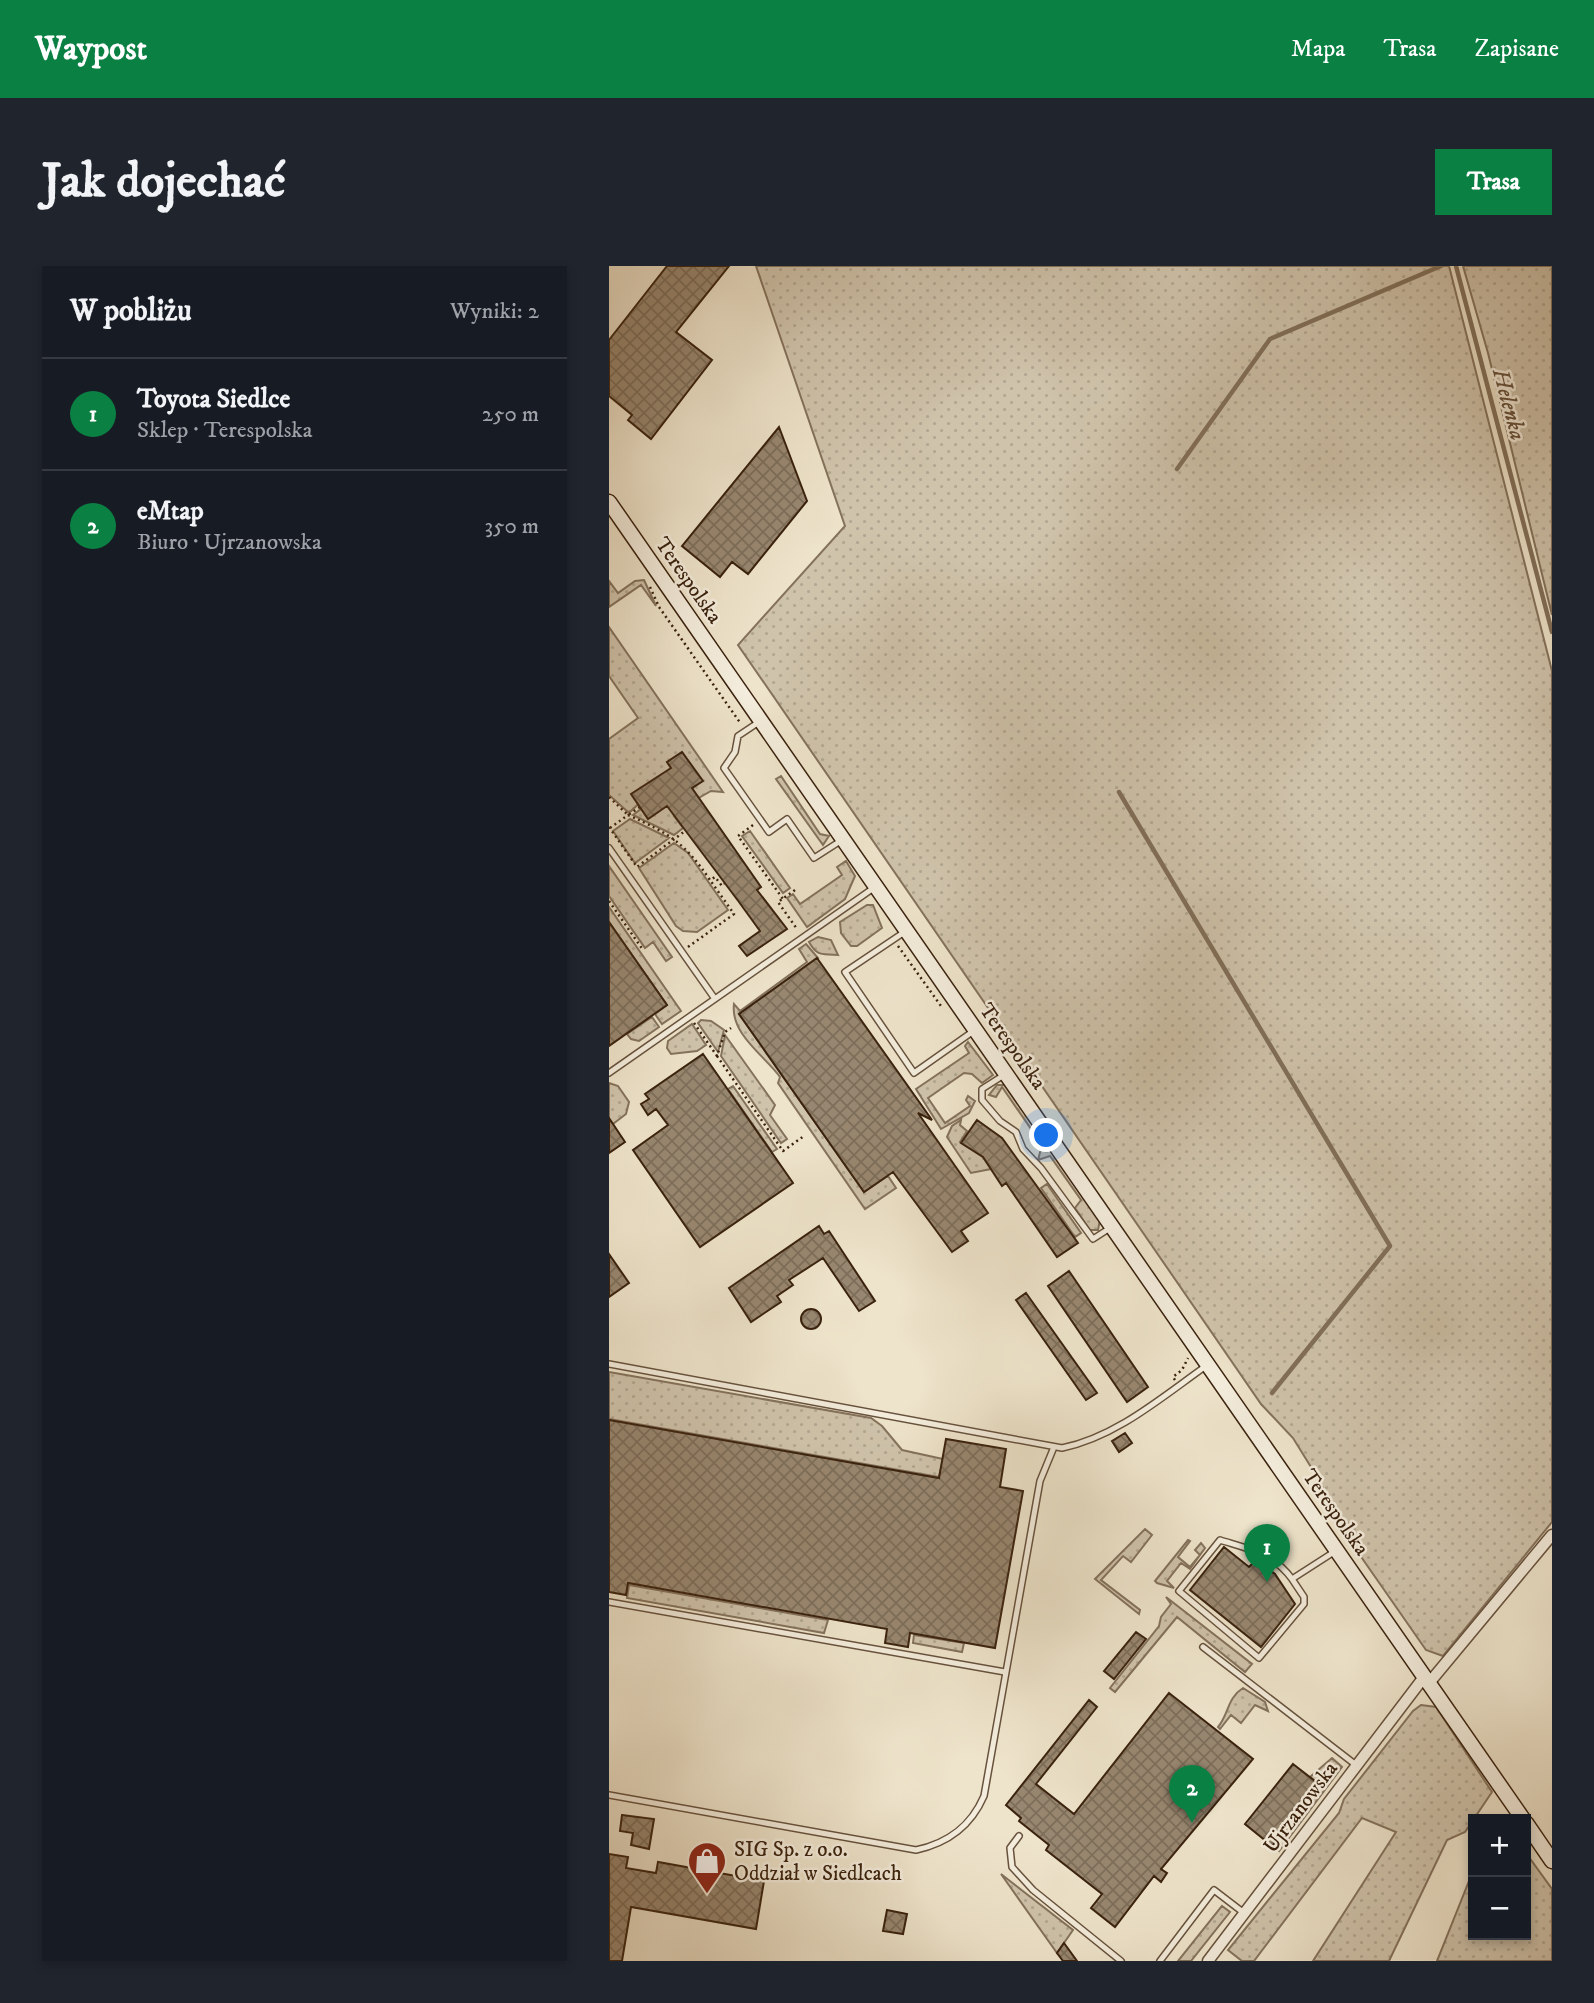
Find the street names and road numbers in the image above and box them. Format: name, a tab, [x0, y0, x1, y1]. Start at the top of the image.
street label: Terespolska	[649, 532, 727, 629]
street label: Terespolska	[973, 998, 1051, 1095]
street label: Terespolska	[1296, 1464, 1374, 1561]
street label: Ujrzanowska	[1258, 1757, 1344, 1858]

